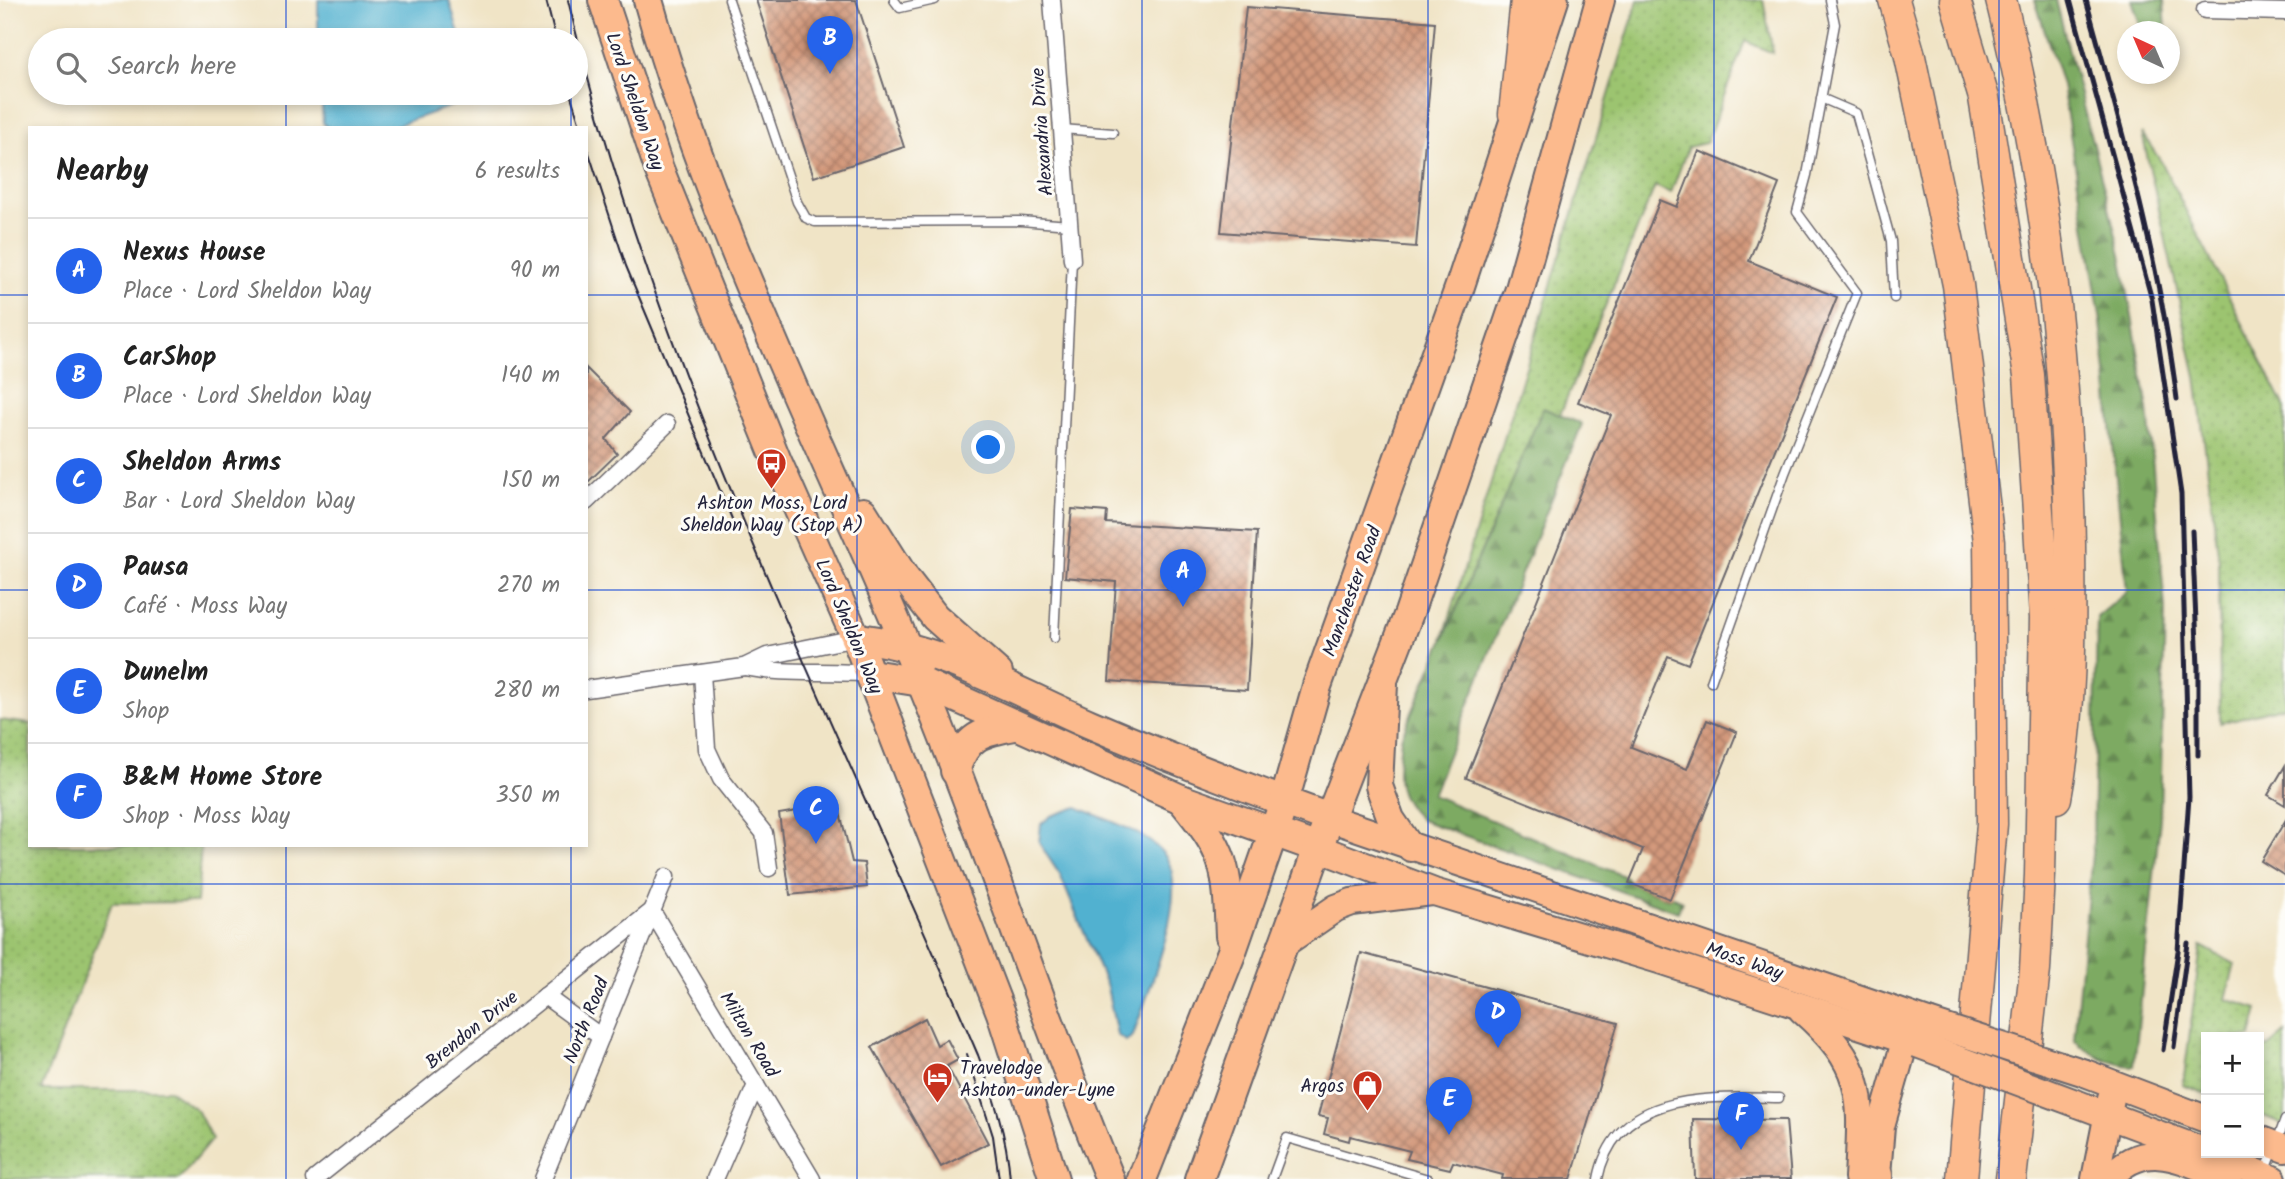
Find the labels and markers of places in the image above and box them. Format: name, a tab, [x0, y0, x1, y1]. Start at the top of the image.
pin: B	[807, 16, 853, 74]
bus stop icon: Ashton Moss, Lord Sheldon Way (Stop A)	[755, 446, 789, 490]
place label: Ashton Moss, Lord Sheldon Way (Stop A)	[681, 489, 863, 541]
pin: A	[1160, 549, 1206, 607]
pin: C	[793, 786, 839, 844]
pin: D	[1475, 990, 1521, 1048]
place label: Travelodge Ashton-under-Lyne	[960, 1054, 1115, 1106]
hotel icon: Travelodge Ashton-under-Lyne	[920, 1061, 954, 1105]
shop icon: Argos	[1350, 1068, 1384, 1112]
place label: Argos	[1300, 1072, 1344, 1102]
pin: E	[1426, 1077, 1472, 1135]
pin: F	[1718, 1092, 1764, 1150]

